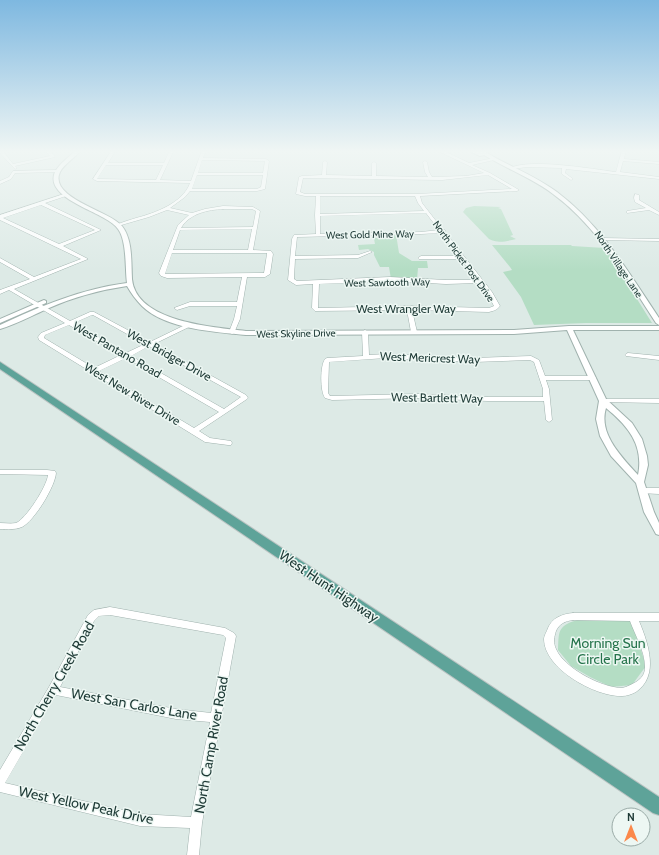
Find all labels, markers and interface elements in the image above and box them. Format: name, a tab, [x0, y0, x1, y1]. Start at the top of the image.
street label: North Picket Post Drive	[430, 218, 497, 304]
street label: West Gold Mine Way	[326, 227, 414, 242]
street label: North Village Lane	[591, 228, 646, 300]
street label: West Sawtooth Way	[344, 275, 430, 290]
street label: West Wrangler Way	[356, 301, 456, 316]
street label: West Pantano Road	[70, 318, 164, 381]
street label: West Bridger Drive	[124, 325, 214, 384]
street label: West Skyline Drive	[256, 326, 336, 341]
street label: West Mericrest Way	[380, 348, 480, 367]
street label: West New River Drive	[81, 359, 183, 428]
street label: West Bartlett Way	[391, 389, 483, 406]
street label: West Hunt Highway	[275, 546, 383, 626]
street label: North Cherry Creek Road	[10, 618, 98, 754]
park label: Morning Sun Circle Park	[570, 634, 646, 668]
street label: North Camp River Road	[190, 675, 232, 815]
street label: West San Carlos Lane	[70, 684, 198, 724]
street label: West Yellow Peak Drive	[17, 782, 155, 828]
north arrow	[611, 807, 651, 847]
text: N	[627, 810, 635, 824]

